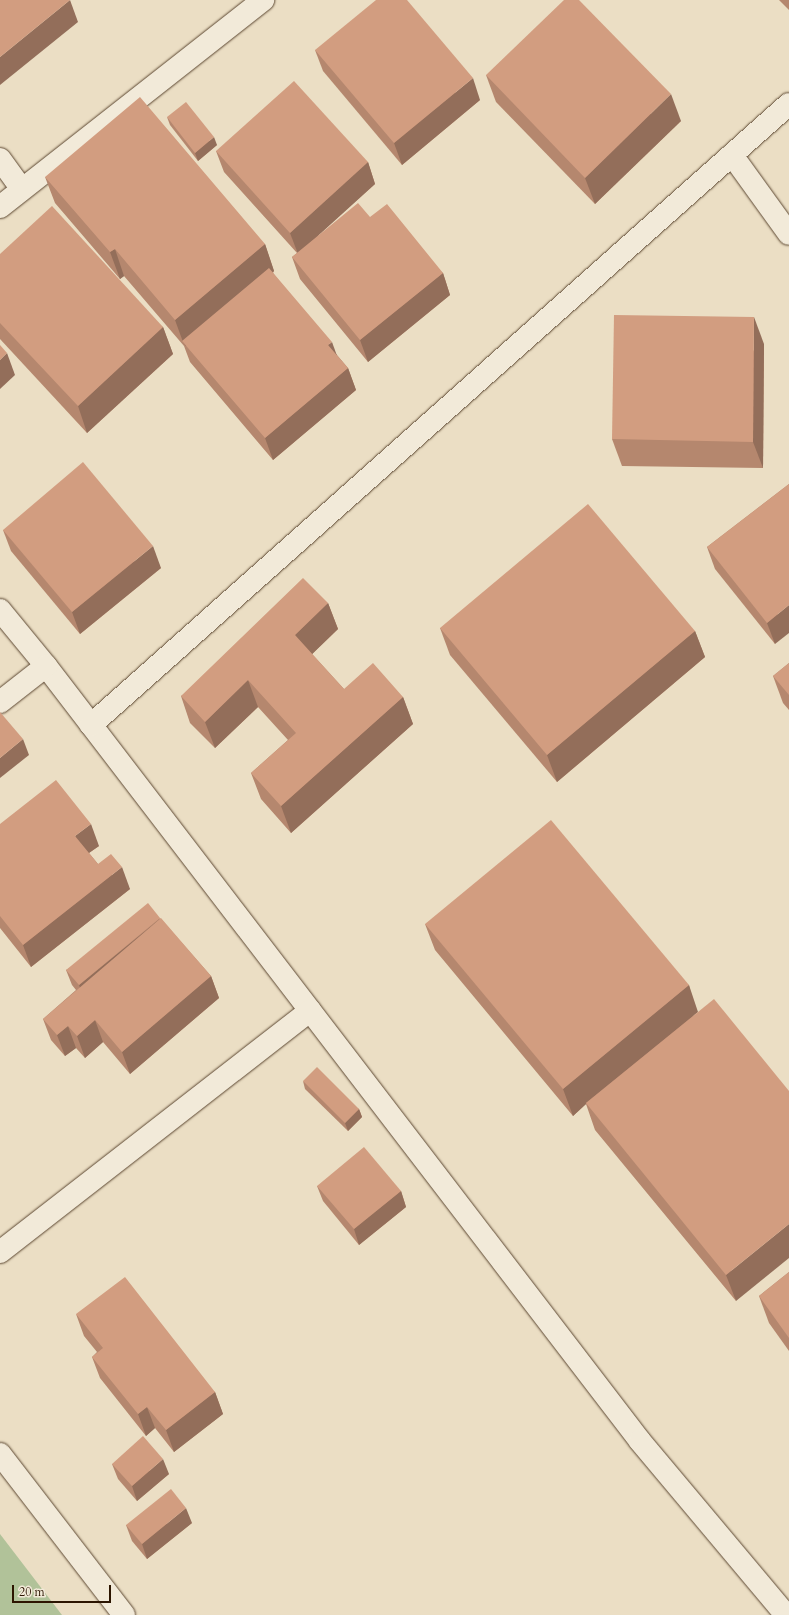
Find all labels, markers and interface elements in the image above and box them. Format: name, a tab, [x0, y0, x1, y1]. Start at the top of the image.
scale bar	[14, 1577, 113, 1603]
text: 20 m	[19, 1584, 45, 1600]

